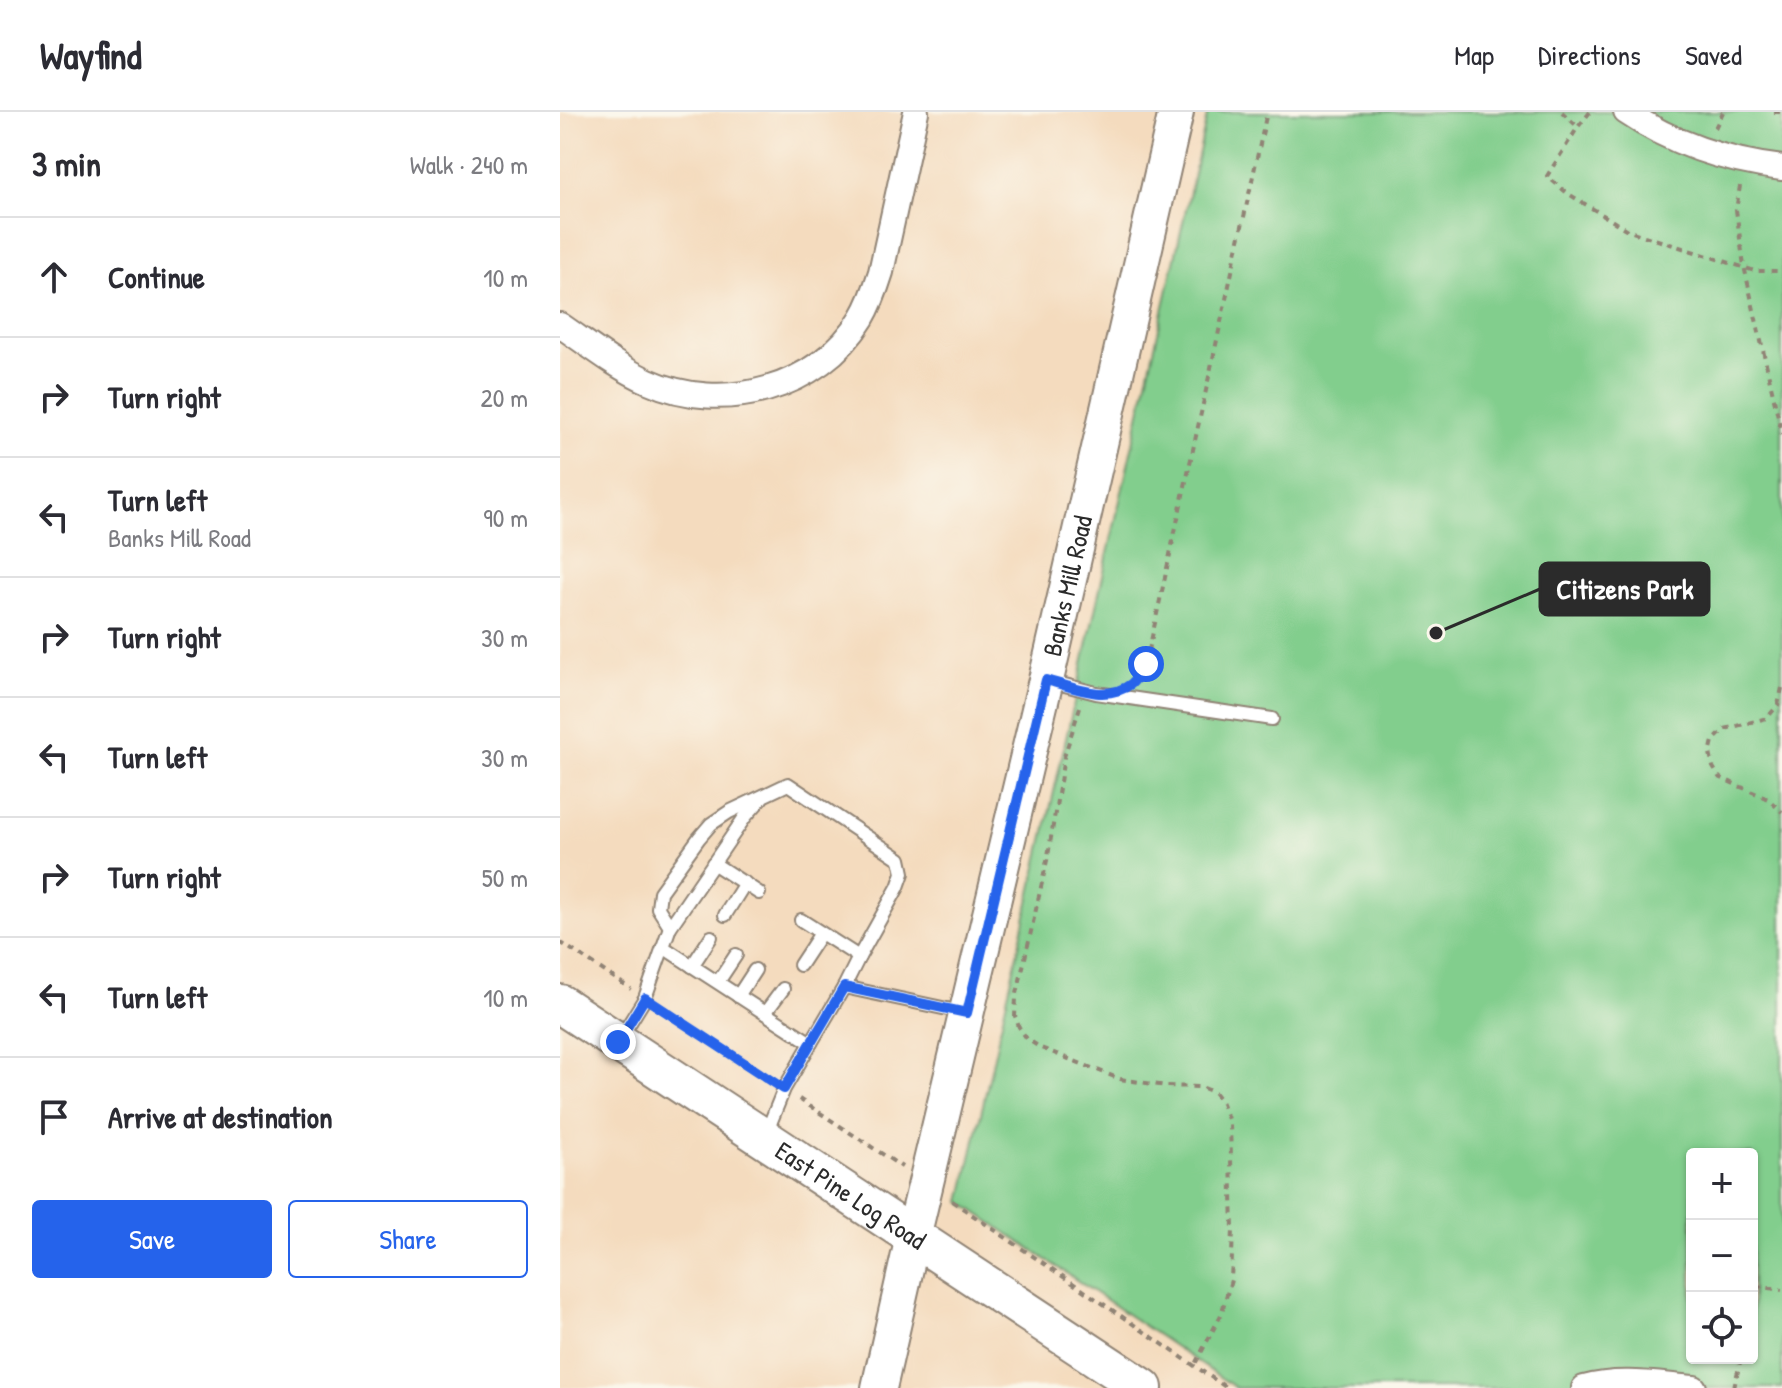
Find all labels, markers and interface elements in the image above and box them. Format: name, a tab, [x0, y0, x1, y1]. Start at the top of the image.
text: Wayfind	[40, 29, 142, 81]
text: Map	[1454, 36, 1494, 74]
text: Directions	[1538, 36, 1641, 74]
text: Saved	[1685, 36, 1742, 74]
text: 3 min	[32, 141, 101, 187]
text: Walk · 240 m	[410, 147, 528, 182]
icon: ahead	[32, 255, 76, 299]
text: Continue	[108, 257, 205, 297]
text: 10 m	[483, 260, 528, 295]
icon: right	[32, 375, 76, 419]
text: Turn right	[108, 377, 221, 417]
text: 20 m	[481, 380, 528, 415]
text: Turn left	[108, 480, 207, 520]
icon: left	[32, 495, 76, 539]
text: 90 m	[483, 500, 528, 535]
street label: Banks Mill Road	[1034, 512, 1100, 659]
text: Banks Mill Road	[108, 520, 251, 555]
callout: Citizens Park	[1540, 563, 1709, 615]
text: Citizens Park	[1556, 570, 1694, 608]
icon: right	[32, 615, 76, 659]
text: Turn right	[108, 617, 221, 657]
text: 30 m	[481, 620, 528, 655]
route start	[1128, 646, 1164, 682]
icon: left	[32, 735, 76, 779]
text: Turn left	[108, 737, 207, 777]
text: 30 m	[481, 740, 528, 775]
icon: right	[32, 855, 76, 899]
text: Turn right	[108, 857, 221, 897]
text: 50 m	[482, 860, 528, 895]
icon: left	[32, 975, 76, 1019]
text: Turn left	[108, 977, 207, 1017]
text: 10 m	[483, 980, 528, 1015]
route end	[600, 1024, 636, 1060]
icon: arrive	[32, 1095, 76, 1139]
text: Arrive at destination	[108, 1097, 333, 1137]
street label: East Pine Log Road	[769, 1133, 933, 1257]
map controls	[1686, 1148, 1758, 1364]
button: +	[1686, 1148, 1758, 1220]
button: Save	[32, 1200, 272, 1278]
button: Share	[288, 1200, 528, 1278]
button: −	[1686, 1220, 1758, 1292]
button: locate	[1686, 1292, 1758, 1364]

